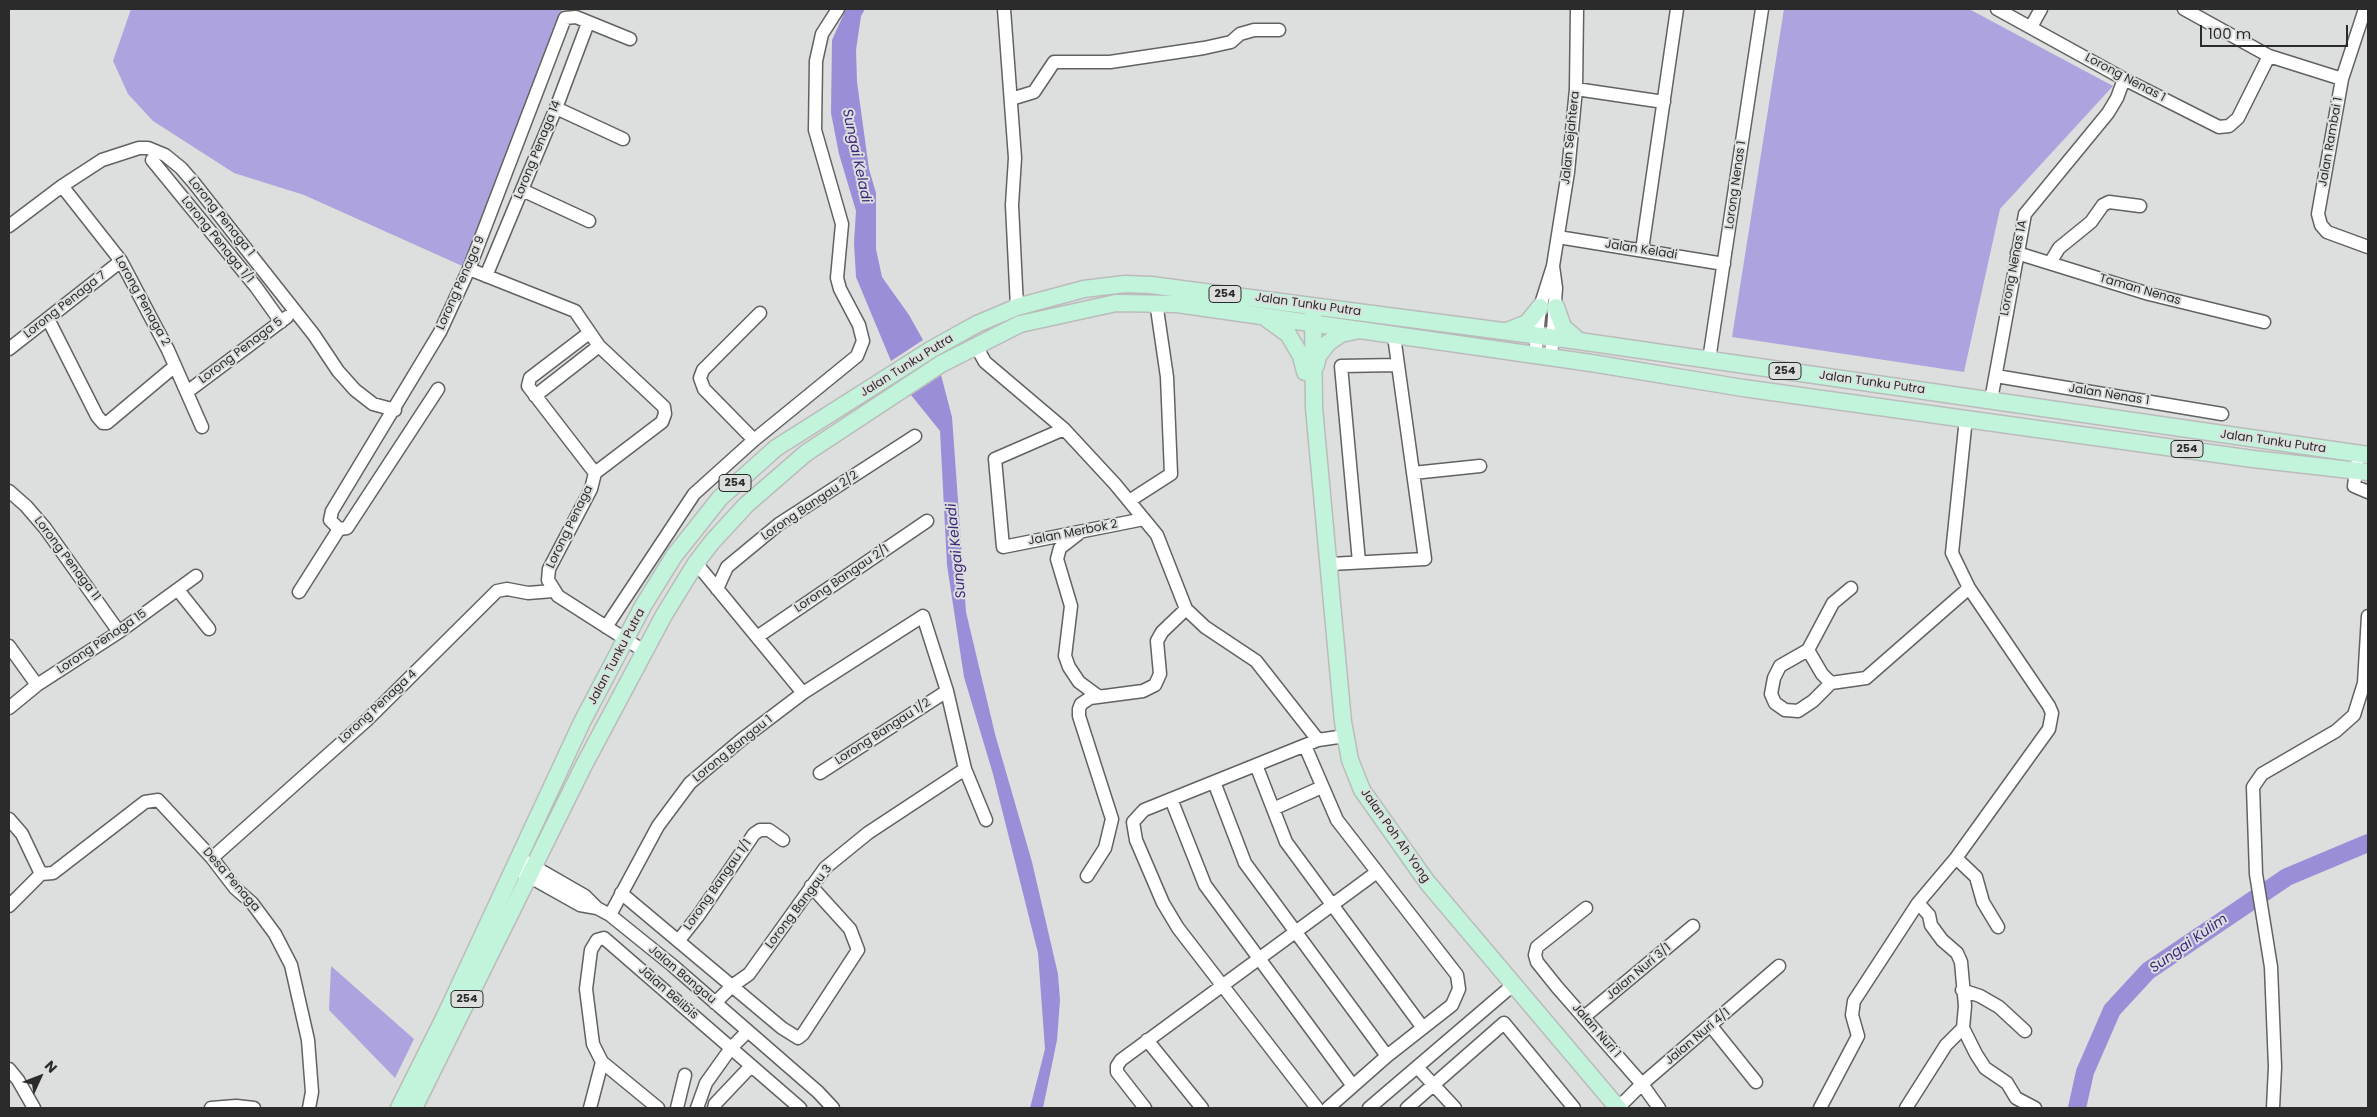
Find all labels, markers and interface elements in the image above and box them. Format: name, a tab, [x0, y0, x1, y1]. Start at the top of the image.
scale bar	[2202, 15, 2350, 47]
text: 100 m	[2208, 23, 2251, 44]
street label: Lorong Nenas 1	[2082, 51, 2168, 105]
street label: Jalan Sejahtera	[1559, 90, 1583, 186]
street label: Jalan Rambai 1	[2316, 96, 2346, 188]
street label: Lorong Penaga 14	[512, 99, 564, 201]
water label: Sungai Keladi	[838, 108, 874, 204]
street label: Lorong Nenas 1	[1723, 140, 1749, 230]
street label: Lorong Penaga 1	[185, 175, 257, 259]
street label: Lorong Penaga 1/1	[178, 194, 256, 286]
street label: Lorong Nenas 1A	[1998, 219, 2030, 317]
street label: Lorong Penaga 9	[434, 234, 488, 332]
street label: Jalan Keladi	[1604, 237, 1678, 263]
street label: Lorong Penaga 2	[111, 254, 173, 348]
street label: Lorong Penaga 7	[21, 268, 109, 342]
street label: Taman Nenas	[2098, 272, 2182, 308]
road number: 254	[1209, 286, 1241, 302]
street label: Jalan Tunku Putra	[1254, 290, 1362, 320]
street label: Lorong Penaga 5	[196, 315, 286, 387]
street label: Jalan Tunku Putra	[858, 332, 956, 400]
road number: 254	[1769, 362, 1801, 380]
street label: Jalan Tunku Putra	[1818, 368, 1926, 398]
street label: Jalan Nenas 1	[2068, 382, 2150, 408]
street label: Jalan Tunku Putra	[2219, 427, 2327, 457]
road number: 254	[2171, 440, 2203, 458]
street label: Lorong Bangau 2/2	[759, 468, 861, 544]
road number: 254	[719, 474, 751, 492]
street label: Lorong Penaga	[544, 483, 596, 571]
water label: Sungai Keladi	[944, 503, 970, 599]
street label: Lorong Penaga 11	[31, 514, 103, 604]
street label: Jalan Merbok 2	[1027, 517, 1119, 549]
street label: Lorong Bangau 2/1	[792, 542, 892, 616]
street label: Jalan Tunku Putra	[586, 606, 648, 708]
street label: Lorong Penaga 15	[54, 607, 150, 677]
street label: Lorong Penaga 4	[336, 667, 420, 747]
street label: Lorong Bangau 1/2	[833, 696, 933, 768]
street label: Lorong Bangau 1	[690, 713, 776, 785]
street label: Jalan Poh Ah Yong	[1357, 786, 1433, 886]
street label: Lorong Bangau 1/1	[681, 837, 755, 933]
street label: Desa Penaga	[199, 845, 263, 915]
street label: Lorong Bangau 3	[763, 862, 835, 952]
water label: Sungai Kulim	[2147, 911, 2231, 977]
street label: Jalan Nuri 3/1	[1604, 941, 1674, 1003]
street label: Jalan Bangau	[645, 943, 719, 1007]
street label: Jalan Belibis	[635, 963, 701, 1023]
road number: 254	[451, 991, 483, 1008]
street label: Jalan Nuri 1	[1569, 1001, 1623, 1061]
street label: Jalan Nuri 4/1	[1663, 1006, 1733, 1068]
north arrow	[15, 1052, 65, 1102]
text: N	[40, 1056, 62, 1077]

